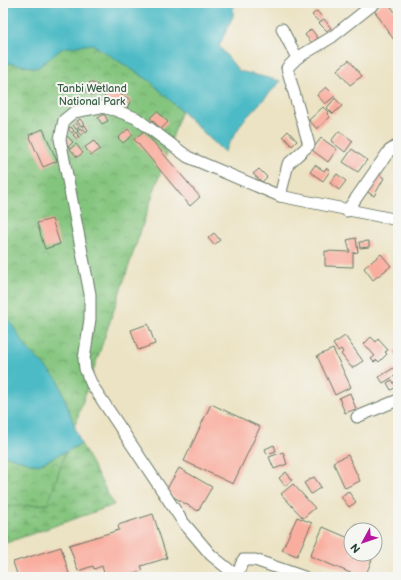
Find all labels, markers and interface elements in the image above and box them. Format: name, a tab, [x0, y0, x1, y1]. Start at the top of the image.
park label: Tanbi Wetland National Park	[57, 82, 127, 108]
north arrow	[343, 522, 383, 562]
text: N	[348, 541, 363, 555]

